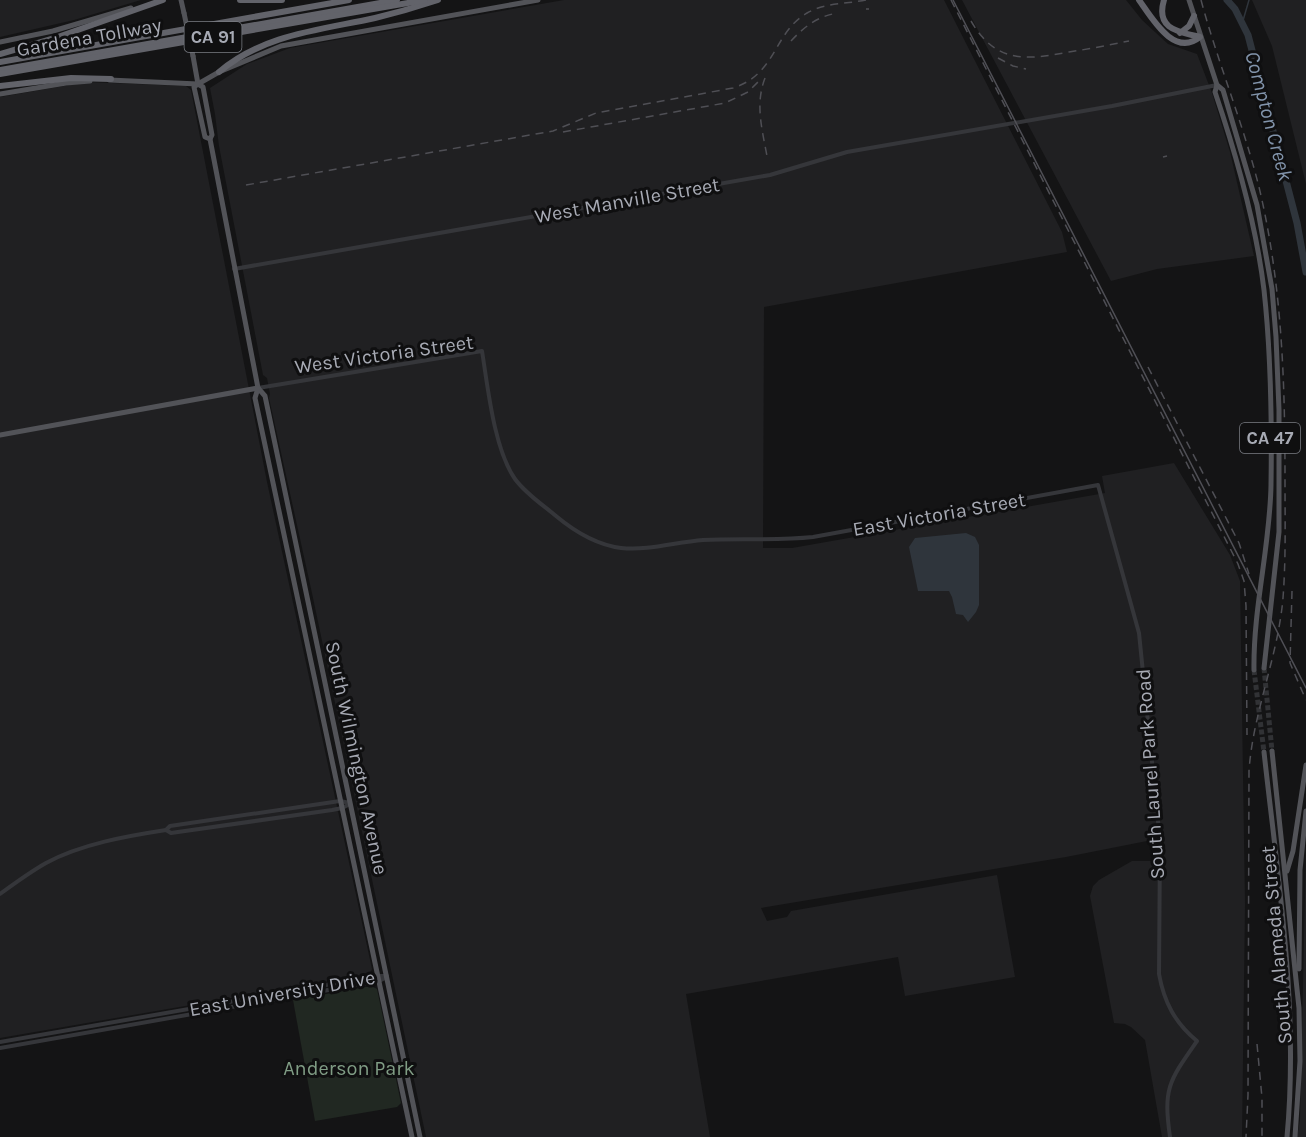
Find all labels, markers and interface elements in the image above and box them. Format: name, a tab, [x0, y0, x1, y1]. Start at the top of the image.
street label: Gardena Tollway	[15, 13, 163, 62]
road number: CA 91	[184, 22, 242, 52]
water label: Compton Creek	[1240, 49, 1298, 184]
street label: West Manville Street	[533, 173, 722, 228]
street label: West Victoria Street	[293, 331, 475, 378]
road number: CA 47	[1240, 423, 1300, 453]
street label: East Victoria Street	[851, 488, 1028, 541]
street label: South Wilmington Avenue	[321, 639, 393, 877]
street label: South Laurel Park Road	[1132, 668, 1169, 880]
street label: South Alameda Street	[1256, 844, 1297, 1045]
street label: East University Drive	[187, 966, 377, 1021]
park label: Anderson Park	[283, 1057, 415, 1080]

